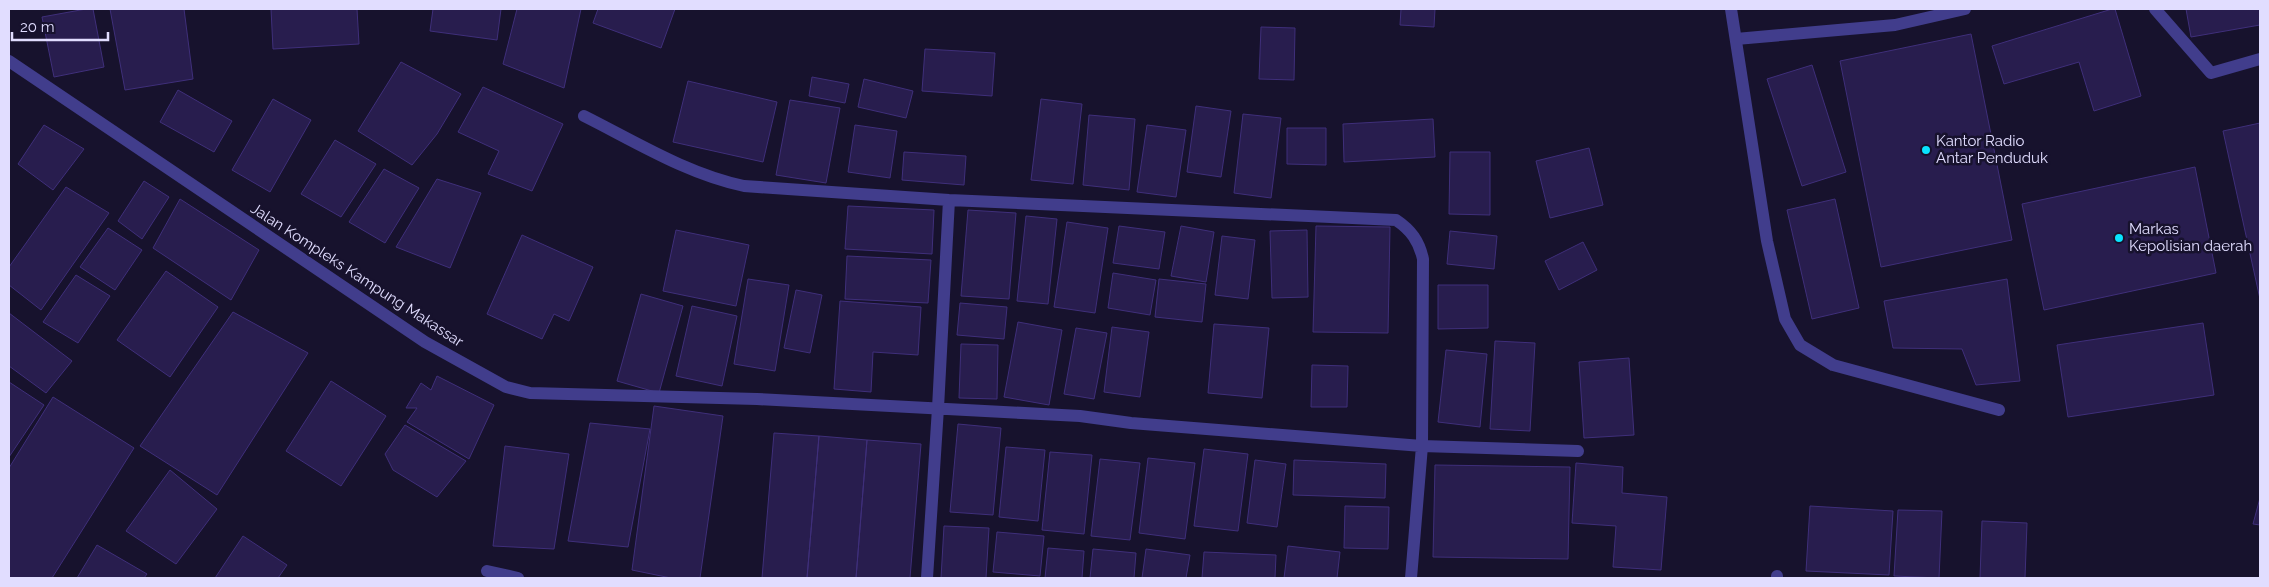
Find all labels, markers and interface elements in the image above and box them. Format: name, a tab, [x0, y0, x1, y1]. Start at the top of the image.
scale bar	[12, 10, 109, 42]
text: 20 m	[20, 18, 55, 36]
place label: Kantor Radio Antar Penduduk	[1936, 132, 2048, 167]
marker: Kantor Radio Antar Penduduk	[1920, 144, 1932, 156]
street label: Jalan Kompleks Kampung Makassar	[247, 199, 467, 351]
place label: Markas Kepolisian daerah	[2129, 220, 2252, 255]
marker: Markas Kepolisian daerah	[2113, 232, 2125, 244]

